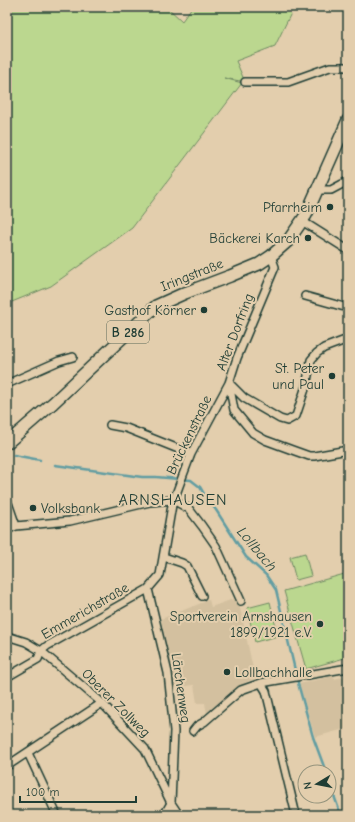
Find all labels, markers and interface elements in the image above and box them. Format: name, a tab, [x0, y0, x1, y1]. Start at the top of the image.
place label: Pfarrheim	[263, 199, 322, 216]
marker: Pfarrheim	[325, 202, 335, 212]
place label: Bäckerei Karch	[209, 230, 300, 247]
marker: Bäckerei Karch	[303, 233, 313, 243]
street label: Iringstraße	[158, 255, 226, 295]
street label: Alter Dorfring	[212, 291, 258, 373]
place label: Gasthof Körner	[104, 302, 196, 319]
marker: Gasthof Körner	[199, 305, 209, 315]
road number: B 286	[107, 321, 149, 343]
place label: St. Peter und Paul	[272, 360, 324, 393]
marker: St. Peter und Paul	[327, 371, 337, 381]
street label: Brückenstraße	[162, 393, 216, 477]
district label: ARNSHAUSEN	[118, 491, 228, 509]
place label: Volksbank	[41, 500, 100, 517]
marker: Volksbank	[28, 503, 38, 513]
water label: Lollbach	[233, 523, 281, 575]
street label: Emmerichstraße	[38, 579, 132, 643]
place label: Sportverein Arnshausen 1899/1921 e.V.	[170, 608, 312, 641]
marker: Sportverein Arnshausen 1899/1921 e.V.	[315, 619, 325, 629]
street label: Lärchenweg	[168, 652, 194, 724]
place label: Lollbachhalle	[235, 664, 312, 681]
street label: Oberer Zollweg	[78, 665, 154, 741]
marker: Lollbachhalle	[222, 667, 232, 677]
north arrow	[297, 764, 337, 804]
scale bar	[20, 778, 136, 804]
text: N	[301, 781, 315, 790]
text: 100 m	[26, 785, 59, 799]

